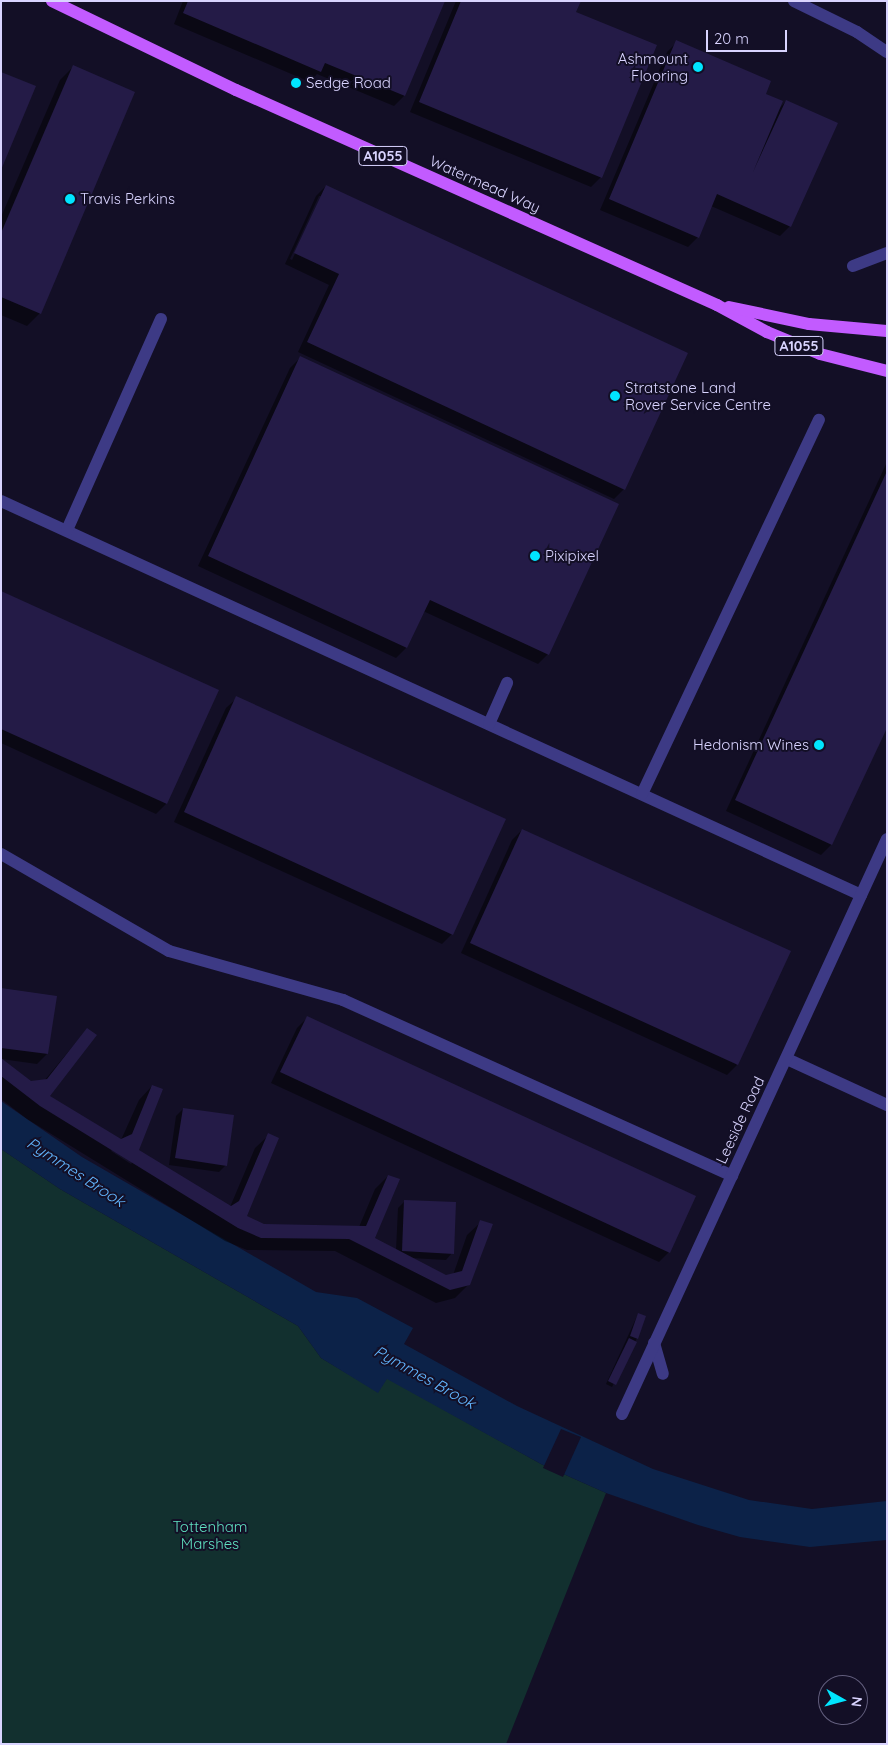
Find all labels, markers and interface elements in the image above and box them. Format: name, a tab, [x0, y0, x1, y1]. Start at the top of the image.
scale bar	[708, 20, 789, 52]
text: 20 m	[714, 29, 749, 48]
place label: Ashmount Flooring	[618, 49, 688, 84]
marker: Ashmount Flooring	[692, 61, 704, 73]
place label: Sedge Road	[306, 74, 391, 92]
marker: Sedge Road	[290, 77, 302, 89]
road number: A1055	[358, 144, 408, 168]
street label: Watermead Way	[427, 152, 543, 216]
place label: Travis Perkins	[80, 190, 175, 208]
marker: Travis Perkins	[64, 193, 76, 205]
road number: A1055	[774, 334, 824, 358]
place label: Stratstone Land Rover Service Centre	[625, 378, 771, 413]
marker: Stratstone Land Rover Service Centre	[609, 390, 621, 402]
place label: Pixipixel	[545, 547, 599, 565]
marker: Pixipixel	[529, 550, 541, 562]
place label: Hedonism Wines	[693, 736, 809, 754]
marker: Hedonism Wines	[813, 739, 825, 751]
street label: Leeside Road	[712, 1074, 768, 1166]
water label: Pymmes Brook	[23, 1133, 129, 1211]
water label: Pymmes Brook	[371, 1341, 479, 1413]
park label: Tottenham Marshes	[173, 1517, 247, 1552]
north arrow	[818, 1675, 868, 1725]
text: N	[847, 1695, 866, 1708]

